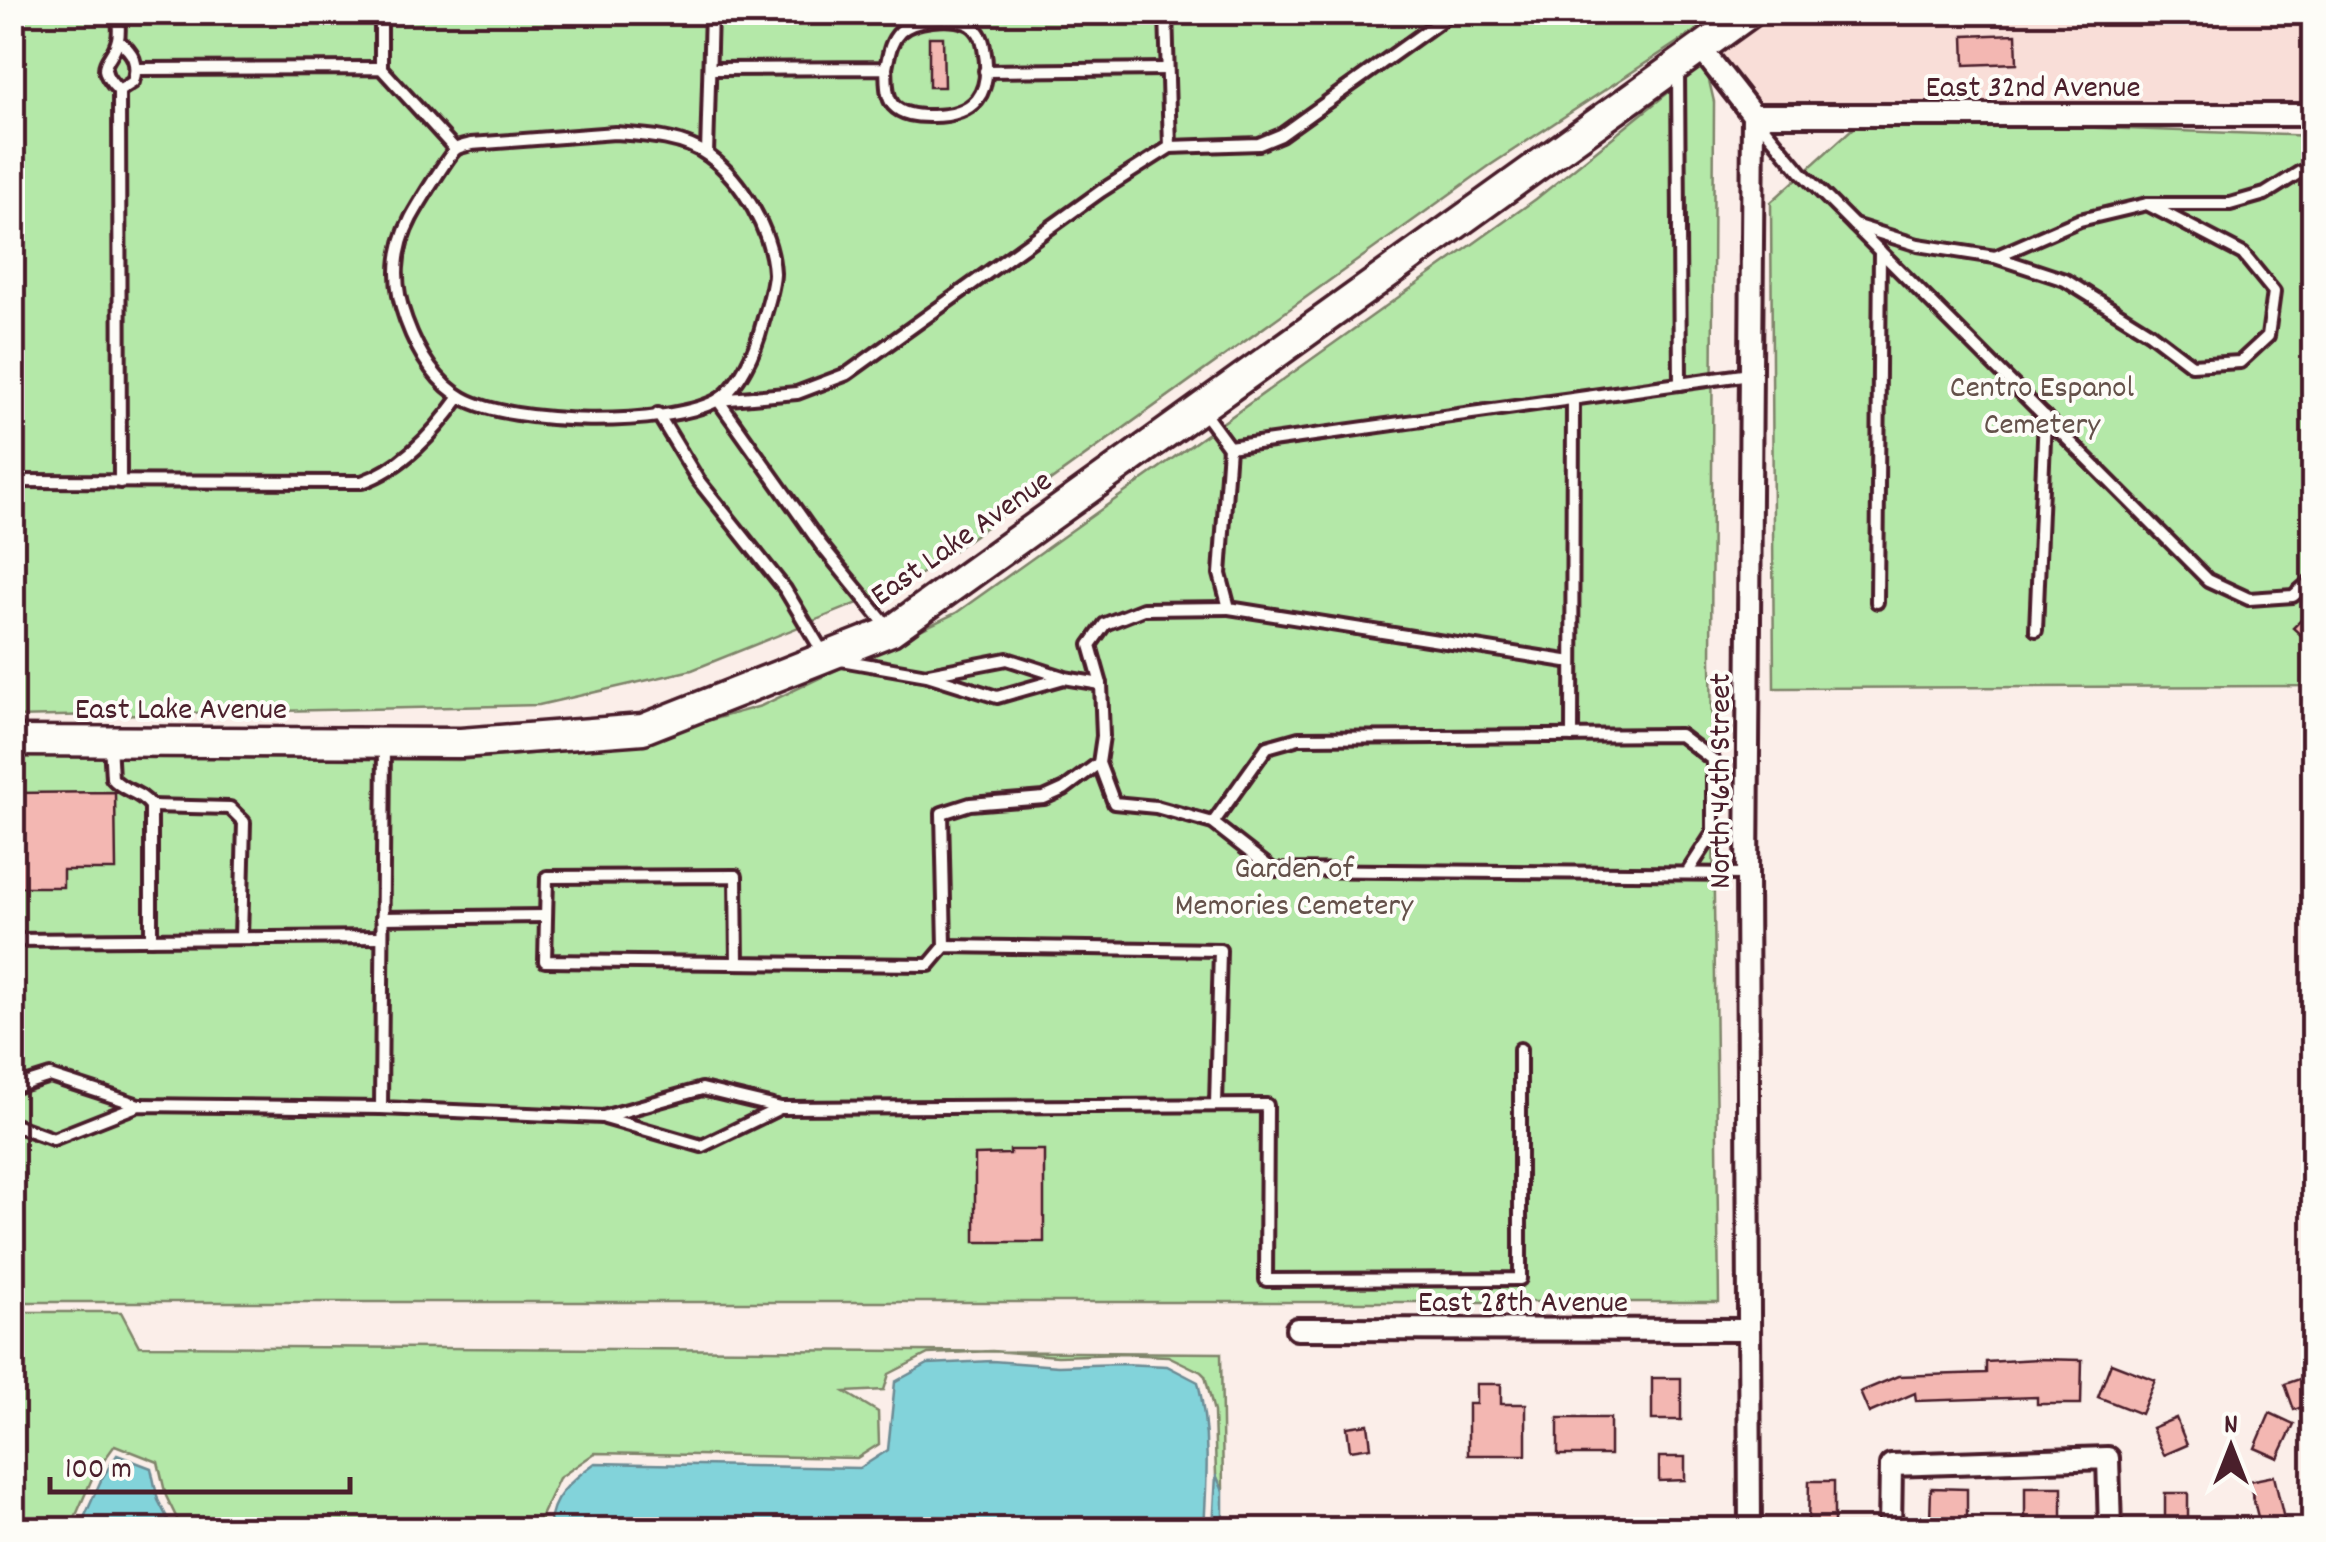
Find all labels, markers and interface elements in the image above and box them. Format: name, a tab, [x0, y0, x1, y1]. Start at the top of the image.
street label: East 32nd Avenue	[1925, 67, 2141, 113]
park label: Centro Espanol Cemetery	[1950, 367, 2135, 450]
street label: East Lake Avenue	[863, 460, 1063, 620]
street label: North 46th Street	[1700, 673, 1746, 889]
street label: East Lake Avenue	[75, 689, 287, 735]
park label: Garden of Memories Cemetery	[1175, 848, 1414, 931]
street label: East 28th Avenue	[1418, 1282, 1628, 1328]
north arrow	[2181, 1397, 2281, 1497]
text: N	[2224, 1407, 2238, 1447]
scale bar	[50, 1432, 350, 1494]
text: 100 m	[65, 1450, 132, 1493]

